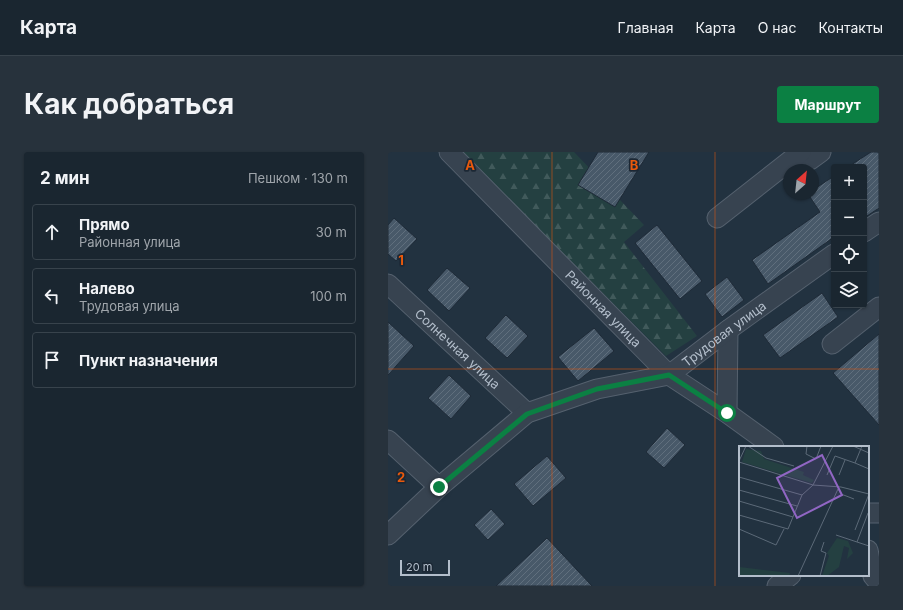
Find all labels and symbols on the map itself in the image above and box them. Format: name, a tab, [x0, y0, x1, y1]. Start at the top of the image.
text: A	[465, 157, 475, 173]
text: B	[630, 157, 639, 173]
north arrow	[783, 164, 819, 200]
text: 1	[398, 252, 404, 268]
street label: Районная улица	[562, 267, 645, 350]
street label: Трудовая улица	[679, 297, 769, 370]
street label: Солнечная улица	[412, 305, 504, 392]
route start	[718, 404, 736, 422]
inset map	[739, 446, 869, 576]
text: 2	[397, 469, 405, 485]
route end	[430, 478, 448, 496]
scale bar	[400, 558, 450, 577]

